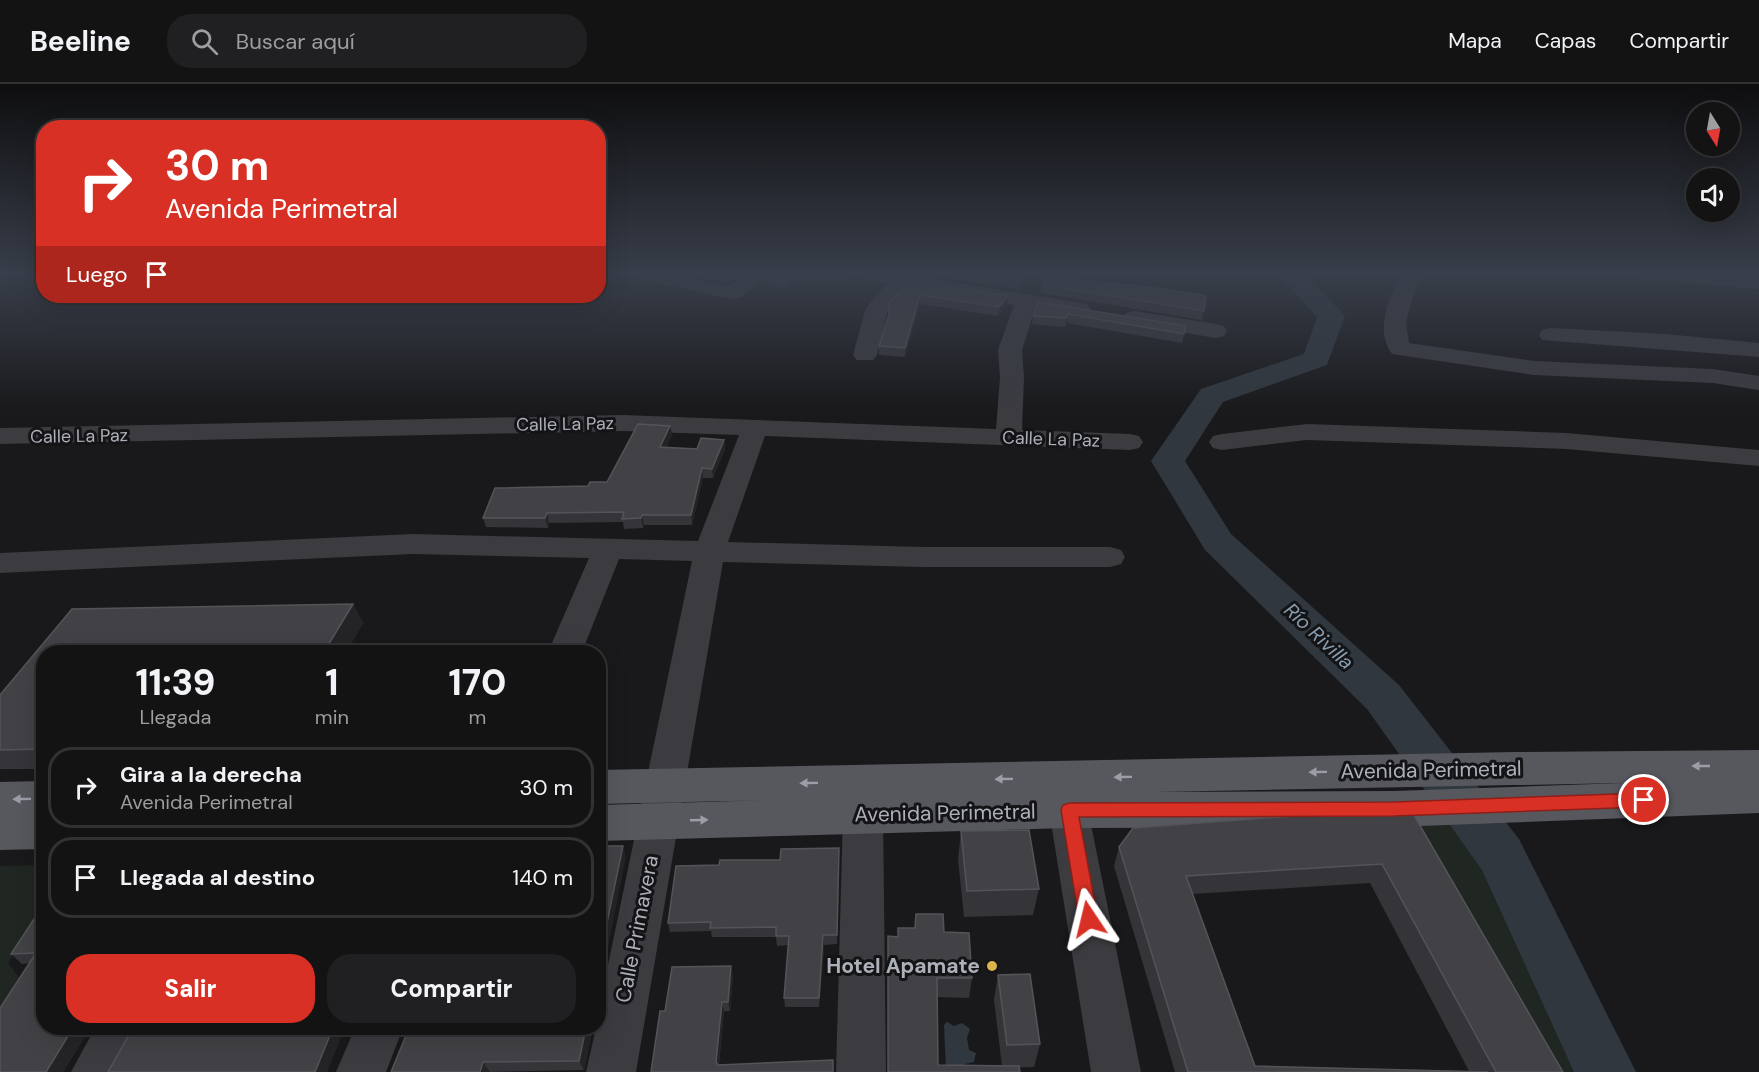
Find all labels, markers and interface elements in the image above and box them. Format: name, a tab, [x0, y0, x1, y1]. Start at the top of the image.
search box	[167, 14, 587, 68]
text: Beeline	[30, 23, 131, 60]
icon: search	[188, 25, 221, 58]
text: Buscar aquí	[236, 27, 355, 56]
text: Mapa	[1448, 27, 1502, 55]
text: Capas	[1535, 27, 1596, 55]
text: Compartir	[1629, 27, 1729, 55]
north arrow	[1686, 102, 1740, 156]
map controls	[1686, 102, 1740, 222]
text: 30 m	[165, 138, 269, 193]
icon: right	[66, 144, 144, 222]
button: sound	[1686, 168, 1740, 222]
text: Avenida Perimetral	[165, 191, 398, 226]
icon: arrive	[140, 258, 173, 291]
text: Luego	[66, 260, 128, 289]
street label: Calle La Paz	[516, 411, 614, 437]
street label: Calle La Paz	[30, 423, 128, 449]
street label: Calle La Paz	[1002, 425, 1100, 453]
water label: Río Rivilla	[1279, 597, 1359, 675]
text: 11:39	[136, 659, 215, 706]
text: 1	[325, 659, 339, 706]
text: 170	[449, 659, 506, 706]
text: Llegada	[140, 704, 211, 730]
text: min	[315, 704, 349, 730]
text: m	[469, 704, 486, 730]
street label: Avenida Perimetral	[1340, 754, 1522, 786]
text: Gira a la derecha	[120, 760, 302, 789]
one-way arrow	[1691, 761, 1710, 771]
one-way arrow	[1309, 767, 1328, 777]
icon: right	[69, 771, 102, 804]
one-way arrow	[1114, 772, 1133, 782]
text: 30 m	[519, 773, 573, 802]
pin	[1618, 774, 1669, 825]
one-way arrow	[995, 775, 1014, 784]
one-way arrow	[800, 779, 819, 788]
icon: arrive	[1627, 783, 1660, 816]
text: Avenida Perimetral	[120, 789, 293, 815]
one-way arrow	[12, 794, 31, 804]
street label: Avenida Perimetral	[854, 797, 1036, 829]
one-way arrow	[689, 815, 708, 824]
street label: Calle Primavera	[609, 853, 665, 1005]
icon: arrive	[69, 861, 102, 894]
text: Llegada al destino	[120, 863, 315, 892]
text: 140 m	[512, 863, 573, 892]
position arrow	[1057, 887, 1121, 951]
place label: Hotel Apamate	[826, 952, 980, 980]
button: Salir	[66, 954, 315, 1023]
button: Compartir	[327, 954, 576, 1023]
marker: Hotel Apamate	[985, 959, 999, 973]

